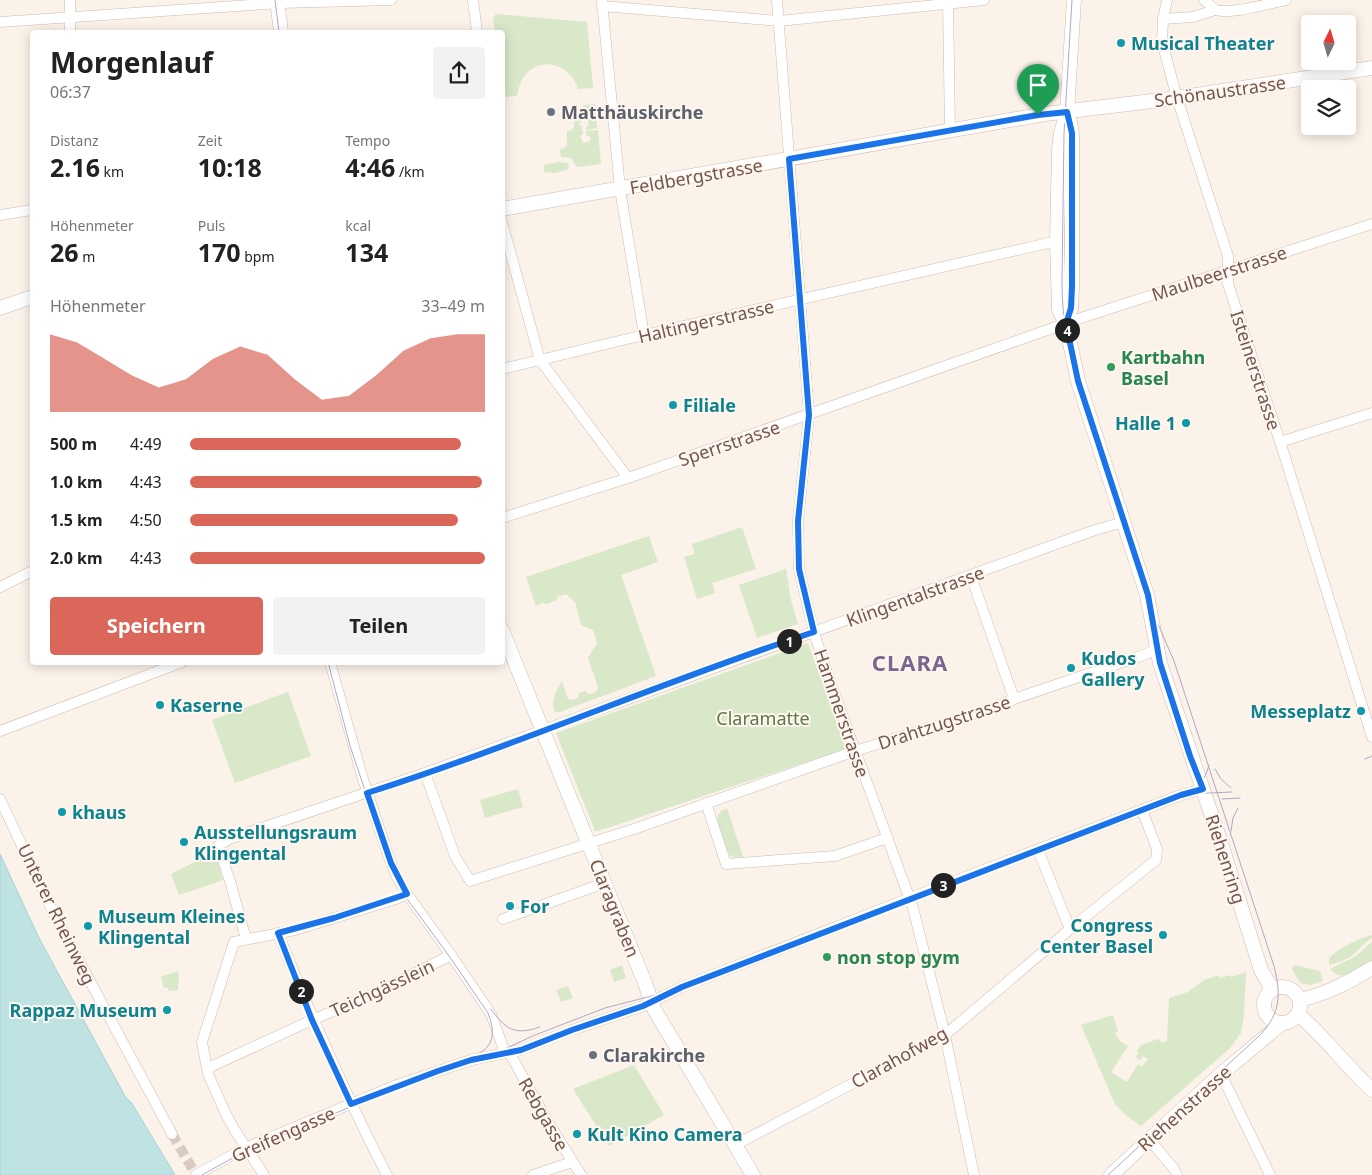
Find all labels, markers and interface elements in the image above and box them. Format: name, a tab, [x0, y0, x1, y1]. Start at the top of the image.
north arrow	[1301, 15, 1356, 70]
map controls	[1301, 15, 1356, 135]
place label: Musical Theater	[1131, 31, 1274, 55]
marker: Musical Theater	[1115, 37, 1127, 49]
text: Morgenlauf	[50, 43, 213, 81]
button: share	[433, 47, 485, 99]
pin	[1017, 64, 1059, 115]
street label: Schönaustrasse	[1153, 70, 1287, 112]
icon: arrive	[1024, 71, 1052, 99]
button: layers	[1301, 80, 1356, 135]
text: 06:37	[50, 81, 91, 103]
place label: Matthäuskirche	[561, 100, 704, 124]
marker: Matthäuskirche	[545, 106, 557, 118]
text: Distanz	[50, 131, 99, 150]
text: Zeit	[198, 131, 222, 150]
text: Tempo	[345, 131, 390, 150]
text: 2.16	[50, 150, 100, 184]
text: 10:18	[198, 150, 262, 184]
text: 4:46	[345, 150, 395, 184]
street label: Feldbergstrasse	[628, 153, 764, 199]
text: km	[100, 162, 124, 181]
text: /km	[395, 162, 425, 181]
text: Höhenmeter	[50, 216, 134, 235]
text: Puls	[198, 216, 225, 235]
text: kcal	[345, 216, 371, 235]
text: 26	[50, 235, 79, 269]
text: 170	[198, 235, 241, 269]
text: 134	[345, 235, 388, 269]
street label: Maulbeerstrasse	[1148, 240, 1290, 306]
text: m	[79, 247, 95, 266]
text: bpm	[241, 247, 275, 266]
street label: Haltingerstrasse	[636, 294, 776, 348]
text: Höhenmeter	[50, 295, 146, 317]
text: 33–49 m	[421, 295, 485, 317]
street label: Isteinerstrasse	[1225, 307, 1287, 433]
pin: 4	[1054, 318, 1080, 342]
text: 4	[1063, 321, 1072, 340]
place label: Kartbahn Basel	[1121, 345, 1205, 390]
marker: Kartbahn Basel	[1105, 361, 1117, 373]
place label: Filiale	[683, 393, 736, 417]
marker: Filiale	[667, 399, 679, 411]
place label: Halle 1	[1115, 411, 1176, 435]
street label: Sperrstrasse	[675, 414, 783, 472]
marker: Halle 1	[1180, 417, 1192, 429]
text: 500 m	[50, 433, 97, 455]
text: 4:49	[130, 433, 162, 455]
text: 1.0 km	[50, 471, 102, 493]
text: 4:43	[130, 471, 162, 493]
text: 1.5 km	[50, 509, 102, 531]
text: 4:50	[130, 509, 162, 531]
text: 2.0 km	[50, 547, 102, 569]
text: 4:43	[130, 547, 162, 569]
street label: Klingentalstrasse	[843, 560, 987, 632]
button: Speichern	[50, 597, 263, 655]
button: Teilen	[273, 597, 485, 655]
pin: 1	[776, 628, 802, 654]
text: 1	[785, 632, 794, 651]
street label: Hammerstrasse	[809, 646, 875, 780]
place label: Kudos Gallery	[1081, 646, 1145, 691]
district label: CLARA	[872, 647, 948, 677]
marker: Kudos Gallery	[1065, 662, 1077, 674]
street label: Drahtzugstrasse	[875, 689, 1013, 755]
place label: Kaserne	[170, 693, 243, 717]
marker: Kaserne	[154, 699, 166, 711]
place label: Messeplatz	[1250, 699, 1351, 723]
marker: Messeplatz	[1355, 705, 1367, 717]
park label: Claramatte	[716, 706, 810, 730]
place label: khaus	[72, 800, 126, 824]
marker: khaus	[56, 806, 68, 818]
street label: Riehenring	[1200, 811, 1252, 907]
place label: Ausstellungsraum Klingental	[194, 820, 357, 865]
marker: Ausstellungsraum Klingental	[178, 836, 190, 848]
street label: Unterer Rheinweg	[12, 840, 102, 988]
street label: Claragraben	[584, 855, 646, 961]
pin: 3	[930, 872, 956, 898]
text: 3	[939, 876, 948, 895]
place label: For	[520, 894, 549, 918]
marker: For	[504, 900, 516, 912]
place label: Museum Kleines Klingental	[98, 904, 245, 949]
place label: Congress Center Basel	[1040, 913, 1153, 958]
marker: Museum Kleines Klingental	[82, 920, 94, 932]
marker: Congress Center Basel	[1157, 929, 1169, 941]
place label: non stop gym	[837, 945, 960, 969]
marker: non stop gym	[821, 951, 833, 963]
street label: Teichgässlein	[326, 953, 438, 1023]
pin: 2	[288, 978, 314, 1004]
text: 2	[297, 982, 306, 1001]
place label: Rappaz Museum	[10, 998, 157, 1022]
marker: Rappaz Museum	[161, 1004, 173, 1016]
street label: Clarahofweg	[846, 1021, 952, 1093]
place label: Clarakirche	[603, 1043, 705, 1067]
marker: Clarakirche	[587, 1049, 599, 1061]
street label: Riehenstrasse	[1132, 1060, 1236, 1156]
street label: Rebgasse	[513, 1073, 575, 1155]
street label: Greifengasse	[227, 1100, 339, 1168]
place label: Kult Kino Camera	[587, 1122, 743, 1146]
marker: Kult Kino Camera	[571, 1128, 583, 1140]

